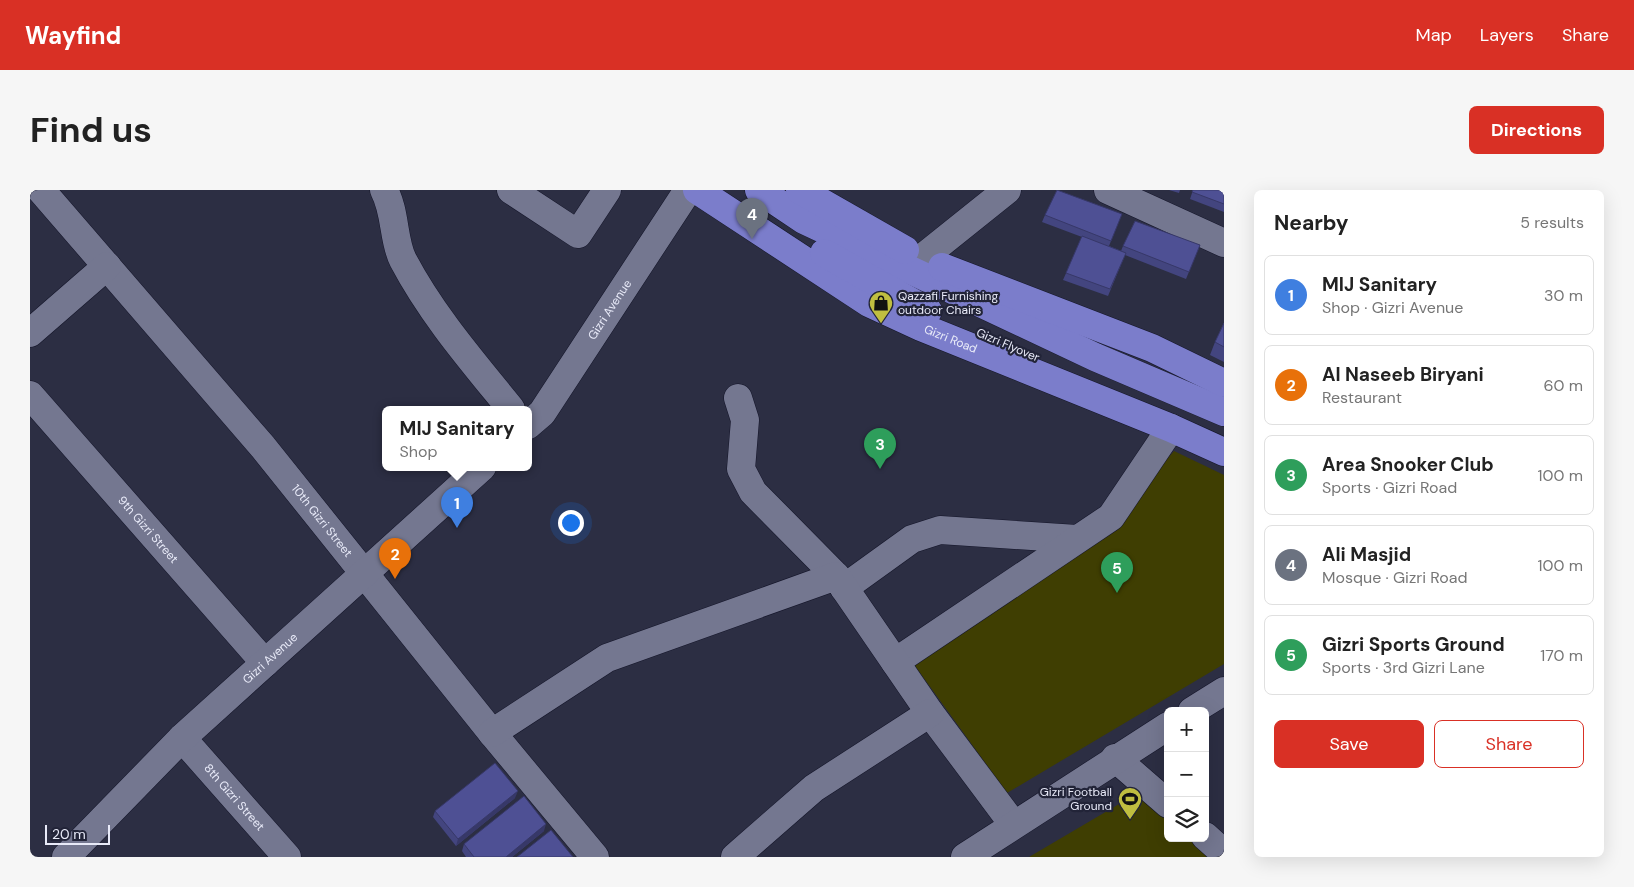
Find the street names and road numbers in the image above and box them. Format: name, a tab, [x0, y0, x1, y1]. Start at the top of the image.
street label: Gizri Avenue	[584, 276, 635, 343]
street label: Gizri Road	[922, 321, 980, 357]
street label: Gizri Flyover	[974, 324, 1043, 366]
street label: 10th Gizri Street	[288, 481, 356, 561]
street label: 9th Gizri Street	[114, 493, 182, 567]
street label: Gizri Avenue	[239, 629, 301, 687]
street label: 8th Gizri Street	[200, 760, 268, 834]

